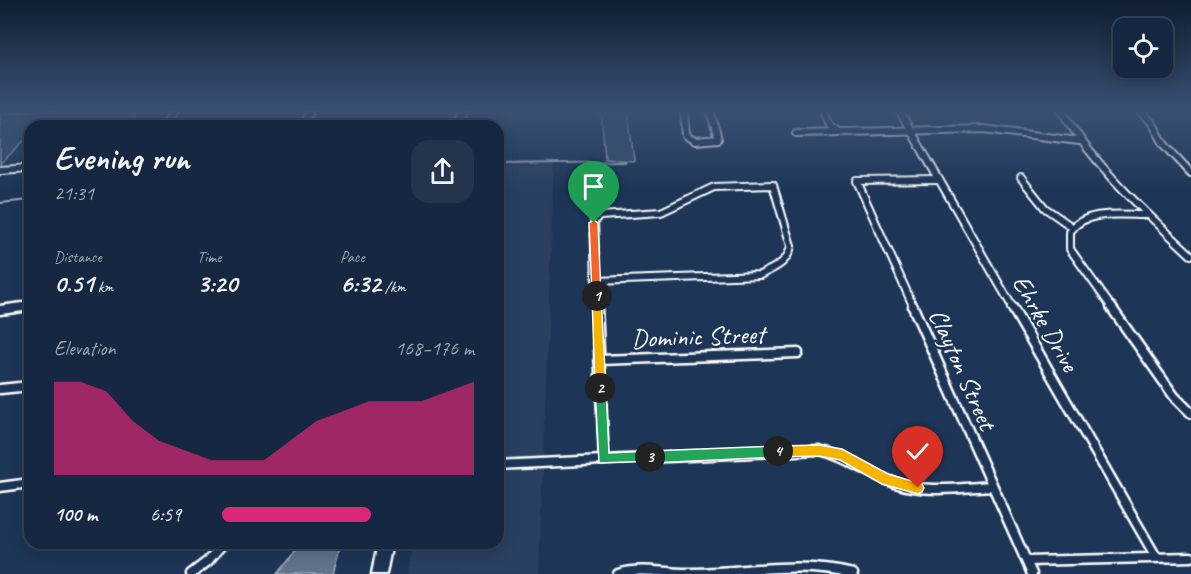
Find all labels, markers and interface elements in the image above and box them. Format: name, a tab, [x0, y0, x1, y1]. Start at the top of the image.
map controls	[1113, 18, 1173, 78]
button: locate	[1113, 18, 1173, 78]
text: Evening run	[54, 137, 189, 179]
button: share	[411, 140, 474, 203]
pin	[568, 161, 619, 223]
icon: arrive	[577, 170, 610, 203]
text: 21:31	[54, 181, 94, 206]
text: Distance	[54, 247, 102, 267]
text: Time	[197, 247, 221, 267]
text: Pace	[340, 247, 365, 267]
text: 0.51	[54, 267, 94, 300]
text: 3:20	[197, 267, 237, 300]
text: 6:32	[340, 267, 381, 300]
street label: Ehrke Drive	[1005, 269, 1087, 379]
text: km	[94, 277, 113, 297]
text: /km	[381, 277, 406, 297]
pin: 1	[582, 281, 612, 311]
text: 1	[593, 286, 601, 306]
street label: Clayton Street	[921, 304, 1005, 437]
street label: Dominic Street	[631, 318, 768, 355]
text: Elevation	[54, 336, 116, 361]
text: 168–176 m	[395, 336, 474, 361]
pin: 2	[585, 373, 615, 403]
text: 2	[596, 378, 604, 398]
pin	[892, 426, 943, 488]
icon: check	[901, 435, 934, 468]
pin: 4	[763, 436, 793, 466]
text: 4	[774, 441, 782, 461]
pin: 3	[635, 442, 665, 472]
text: 3	[646, 447, 654, 467]
text: 100 m	[54, 502, 97, 527]
text: 6:59	[150, 502, 181, 527]

